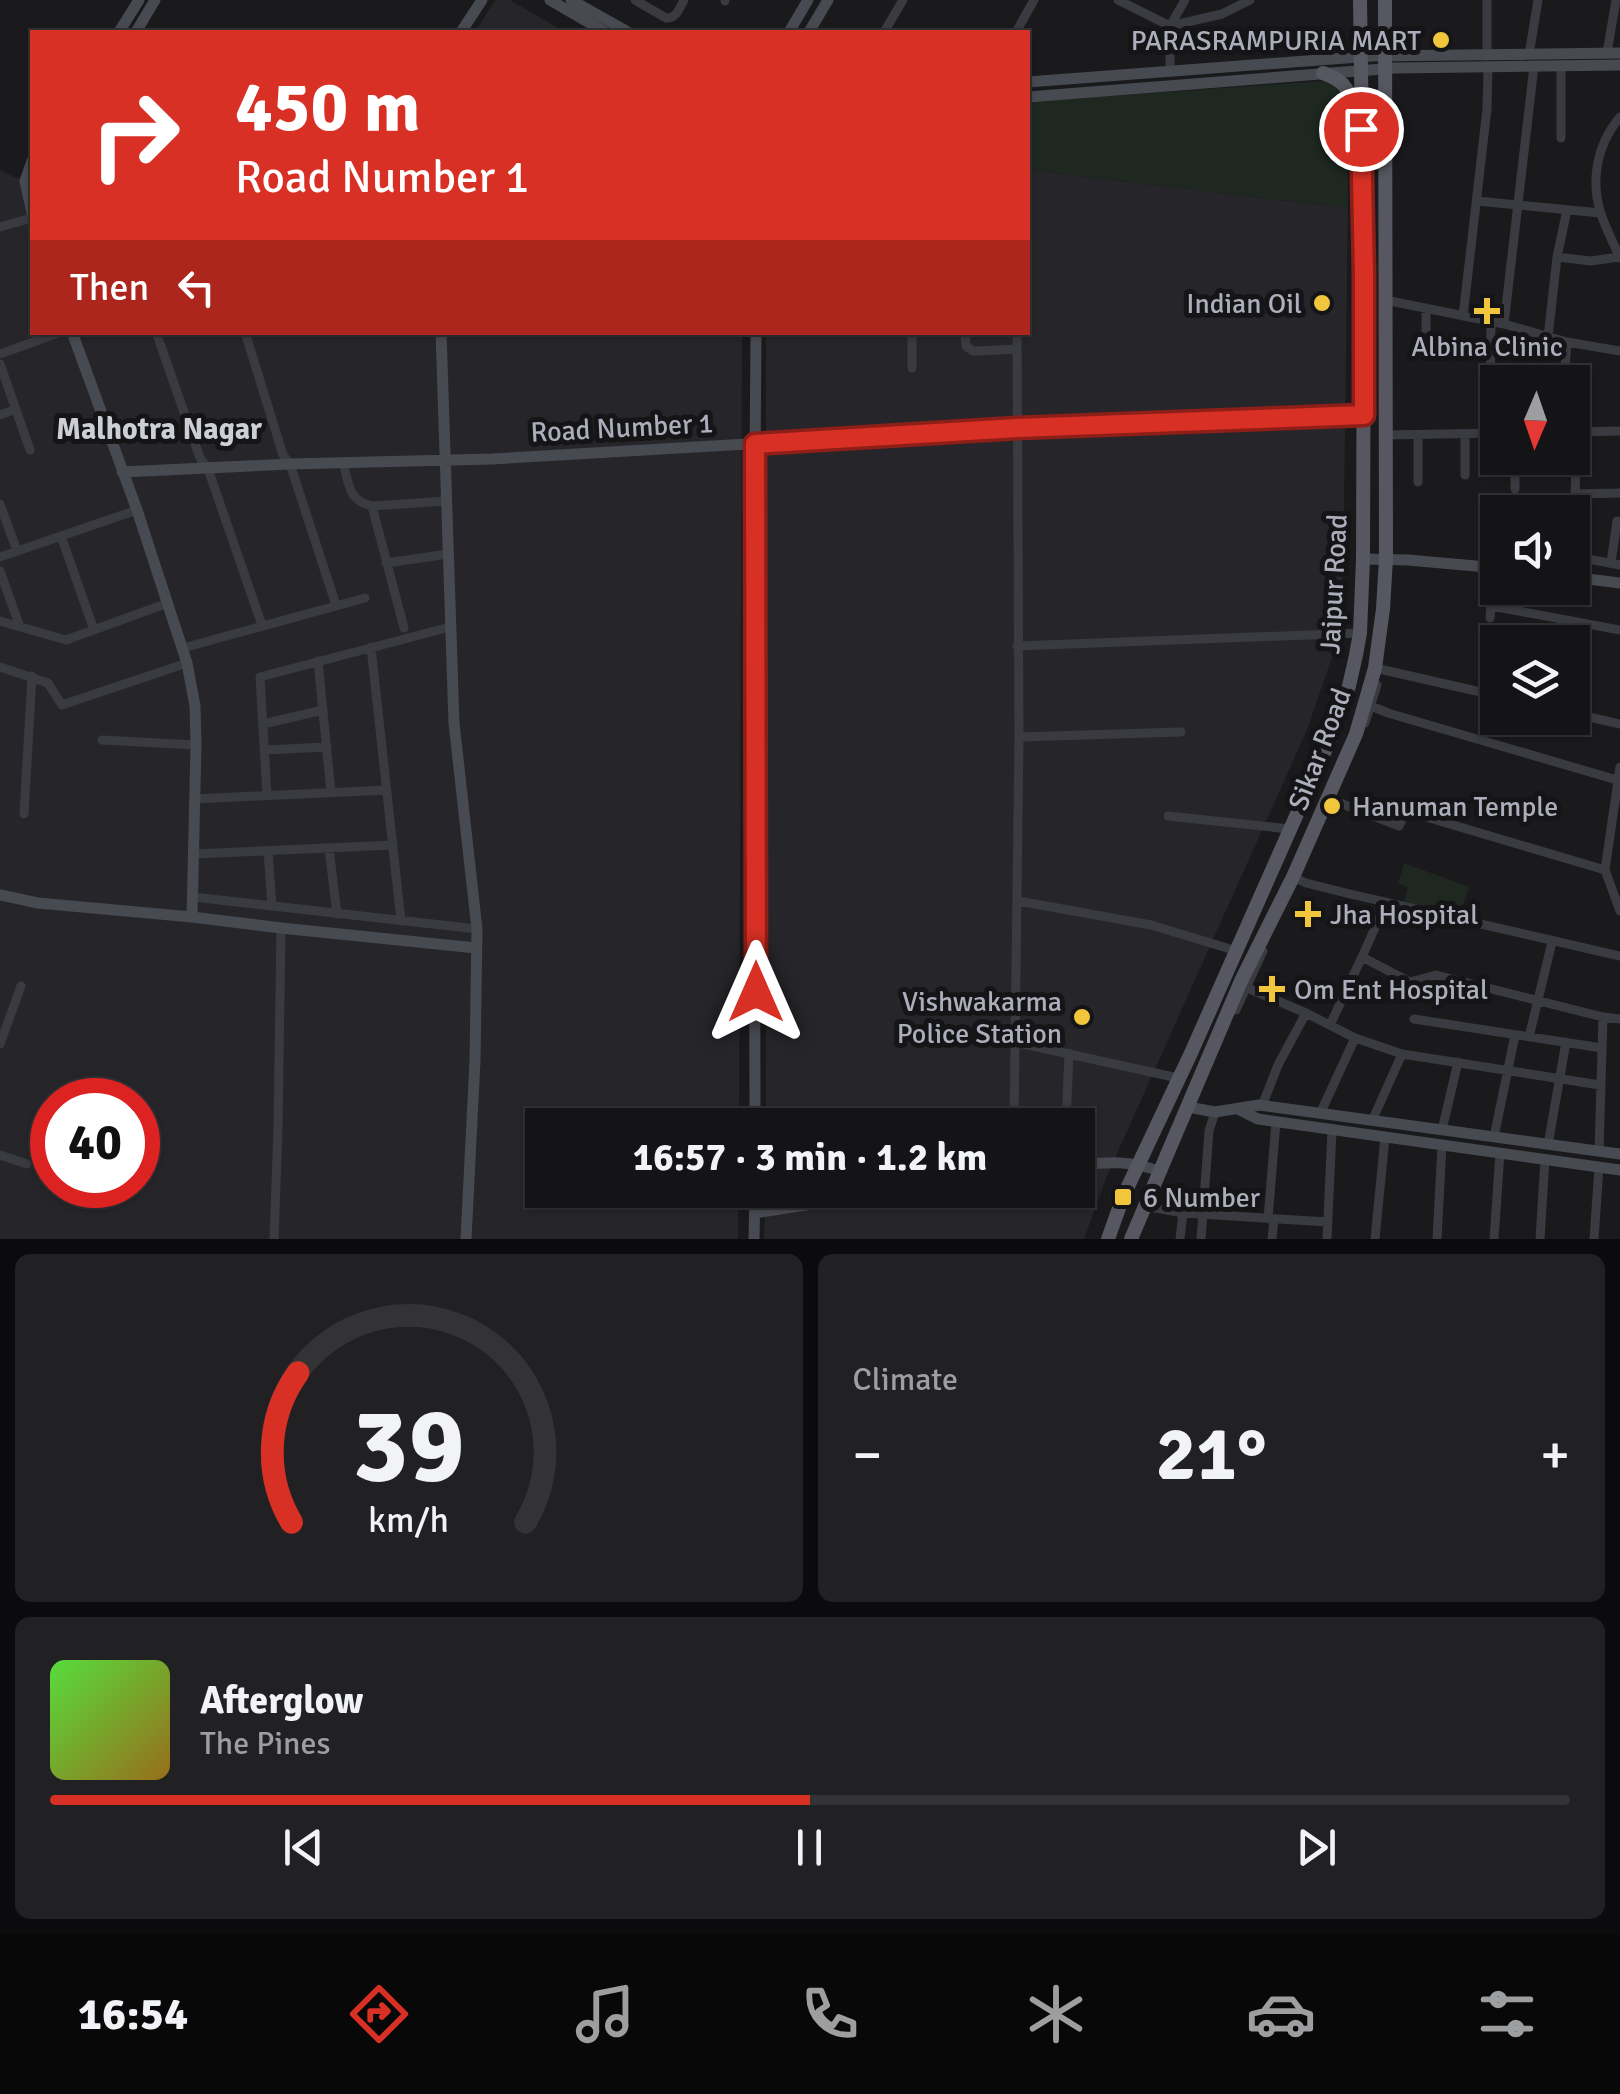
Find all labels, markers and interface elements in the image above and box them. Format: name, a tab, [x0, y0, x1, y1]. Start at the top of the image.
place label: PARASRAMPURIA MART	[1131, 24, 1421, 58]
marker: PARASRAMPURIA MART	[1430, 29, 1452, 51]
text: 450 m	[235, 64, 420, 150]
icon: right	[70, 70, 200, 200]
pin	[1319, 87, 1404, 172]
icon: arrive	[1334, 102, 1389, 157]
text: Road Number 1	[235, 150, 529, 205]
icon: left	[169, 260, 224, 315]
text: Then	[70, 264, 149, 311]
place label: Indian Oil	[1186, 287, 1302, 321]
marker: Indian Oil	[1311, 292, 1333, 314]
marker: Albina Clinic	[1474, 298, 1500, 324]
place label: Albina Clinic	[1411, 330, 1563, 364]
north arrow	[1480, 365, 1590, 475]
map controls	[1480, 365, 1590, 735]
street label: Road Number 1	[530, 406, 714, 450]
district label: Malhotra Nagar	[56, 411, 262, 448]
button: sound	[1480, 495, 1590, 605]
street label: Jaipur Road	[1313, 513, 1355, 655]
button: layers	[1480, 625, 1590, 735]
street label: Sikar Road	[1281, 684, 1359, 815]
place label: Hanuman Temple	[1352, 790, 1558, 824]
marker: Hanuman Temple	[1321, 795, 1343, 817]
place label: Jha Hospital	[1330, 898, 1478, 932]
marker: Jha Hospital	[1295, 901, 1321, 927]
position arrow	[704, 940, 808, 1044]
place label: Om Ent Hospital	[1294, 973, 1488, 1007]
marker: Om Ent Hospital	[1259, 976, 1285, 1002]
place label: Vishwakarma Police Station	[897, 985, 1062, 1051]
marker: Vishwakarma Police Station	[1071, 1006, 1093, 1028]
speed limit sign: 40	[30, 1078, 160, 1208]
text: 16:57 · 3 min · 1.2 km	[633, 1134, 987, 1181]
place label: 6 Number	[1143, 1181, 1261, 1215]
marker: 6 Number	[1112, 1186, 1134, 1208]
text: Climate	[853, 1360, 958, 1399]
text: 39	[353, 1382, 465, 1510]
text: 21°	[1156, 1408, 1267, 1501]
text: −	[853, 1421, 882, 1489]
text: +	[1540, 1421, 1570, 1489]
text: km/h	[368, 1498, 449, 1542]
text: Afterglow	[200, 1677, 363, 1724]
text: The Pines	[200, 1724, 331, 1763]
icon: previous	[276, 1820, 331, 1875]
icon: pause	[782, 1820, 837, 1875]
icon: next	[1289, 1820, 1344, 1875]
icon: directions	[344, 1979, 414, 2049]
icon: music	[570, 1979, 640, 2049]
icon: phone	[795, 1979, 865, 2049]
icon: climate	[1021, 1979, 1091, 2049]
icon: car	[1246, 1979, 1316, 2049]
icon: filters	[1472, 1979, 1542, 2049]
text: 16:54	[78, 1987, 188, 2042]

